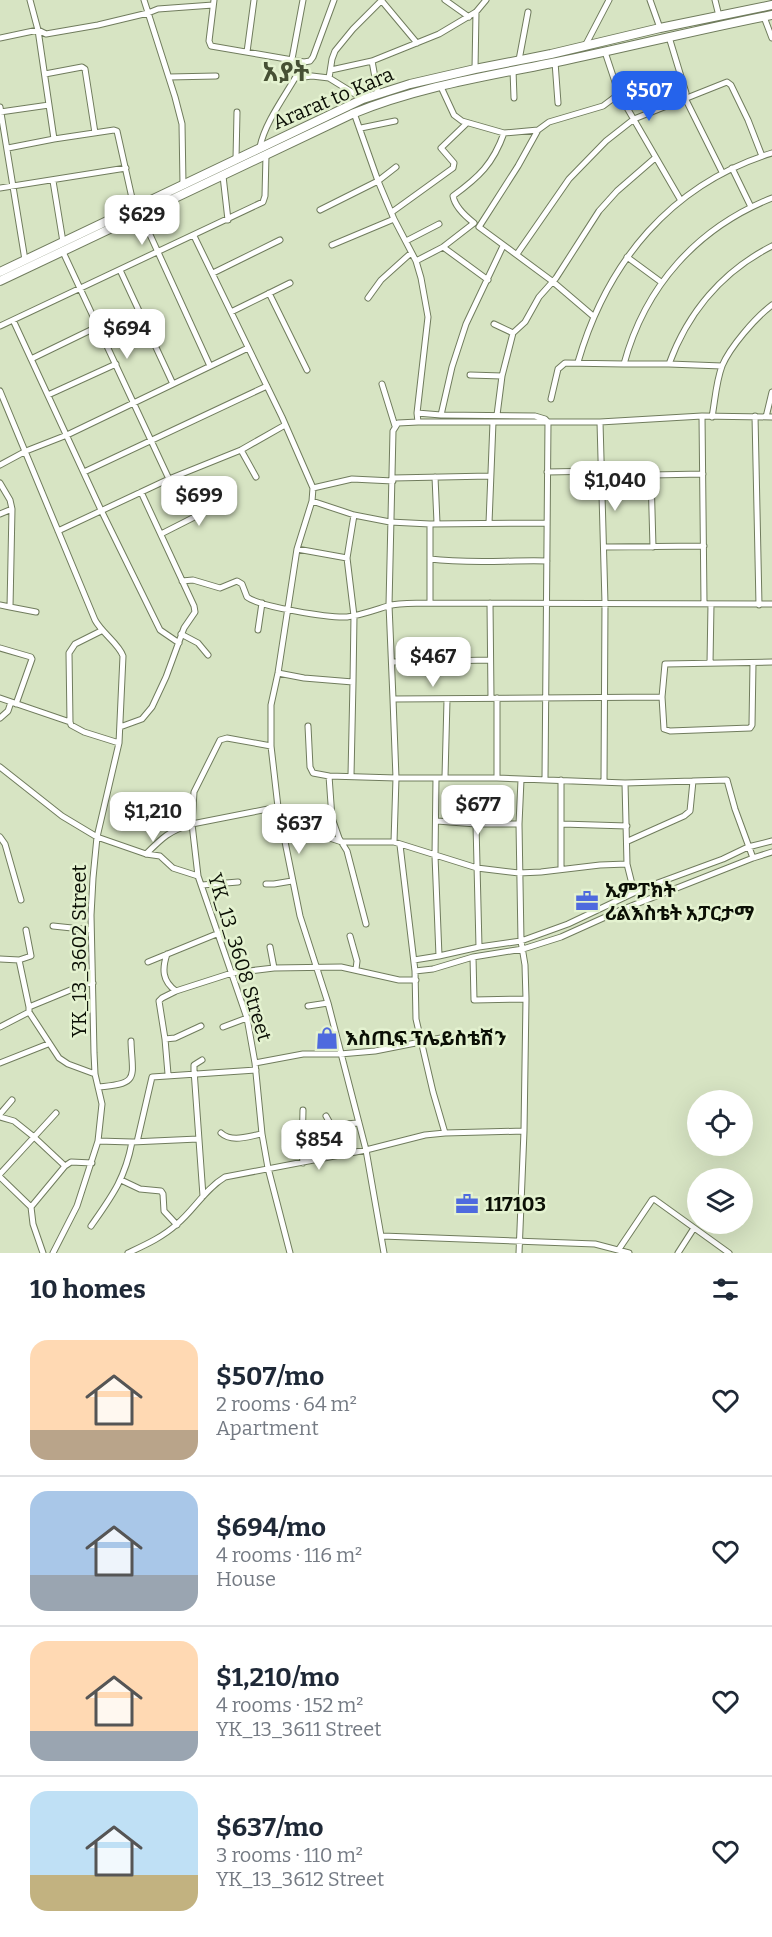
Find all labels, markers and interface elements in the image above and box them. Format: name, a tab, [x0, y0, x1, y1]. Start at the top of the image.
district label: አያት	[263, 57, 309, 88]
street label: Ararat to Kara	[269, 62, 397, 134]
pin: $507	[613, 71, 685, 122]
text: $507	[626, 78, 672, 102]
pin: $629	[106, 195, 178, 246]
text: $629	[119, 202, 165, 226]
pin: $694	[91, 309, 163, 360]
text: $694	[103, 316, 151, 340]
pin: $1,040	[566, 461, 664, 512]
text: $1,040	[584, 468, 646, 492]
pin: $699	[163, 476, 235, 527]
text: $699	[175, 483, 223, 507]
pin: $467	[397, 637, 469, 688]
text: $467	[410, 644, 456, 668]
pin: $677	[442, 785, 514, 836]
pin: $1,210	[104, 792, 202, 843]
text: $677	[455, 792, 501, 816]
text: $1,210	[124, 799, 182, 823]
pin: $637	[263, 804, 335, 855]
text: $637	[276, 811, 322, 835]
street label: YK_13_3602 Street	[67, 864, 91, 1038]
street label: YK_13_3608 Street	[203, 870, 277, 1044]
place label: ኢምፓክት ሪልእስቴት አፓርታማ	[605, 878, 754, 925]
office icon: ኢምፓክት ሪልእስቴት አፓርታማ	[574, 888, 600, 914]
shop icon: እስጢፍ ፕሌይስቴሽን	[314, 1025, 340, 1051]
place label: እስጢፍ ፕሌይስቴሽን	[345, 1026, 507, 1050]
map controls	[687, 1090, 753, 1234]
button: locate	[687, 1090, 753, 1156]
pin: $854	[283, 1120, 355, 1171]
text: $854	[295, 1127, 343, 1151]
button: layers	[687, 1168, 753, 1234]
office icon: 117103	[454, 1191, 480, 1217]
place label: 117103	[485, 1192, 546, 1216]
icon: filters	[709, 1273, 742, 1306]
text: 10 homes	[30, 1274, 146, 1305]
text: $507/mo	[216, 1361, 324, 1392]
icon: home	[78, 1364, 150, 1436]
icon: heart	[709, 1384, 742, 1417]
text: 2 rooms · 64 m²	[216, 1392, 357, 1416]
text: Apartment	[216, 1416, 319, 1440]
text: $694/mo	[216, 1512, 326, 1543]
icon: home	[78, 1515, 150, 1587]
icon: heart	[709, 1535, 742, 1568]
text: 4 rooms · 116 m²	[216, 1543, 362, 1567]
text: House	[216, 1567, 276, 1591]
text: $1,210/mo	[216, 1662, 340, 1693]
icon: home	[78, 1665, 150, 1737]
icon: heart	[709, 1685, 742, 1718]
text: 4 rooms · 152 m²	[216, 1693, 363, 1717]
text: YK_13_3611 Street	[216, 1717, 381, 1741]
text: $637/mo	[216, 1812, 324, 1843]
icon: home	[78, 1815, 150, 1887]
icon: heart	[709, 1835, 742, 1868]
text: 3 rooms · 110 m²	[216, 1843, 363, 1867]
text: YK_13_3612 Street	[216, 1867, 384, 1891]

